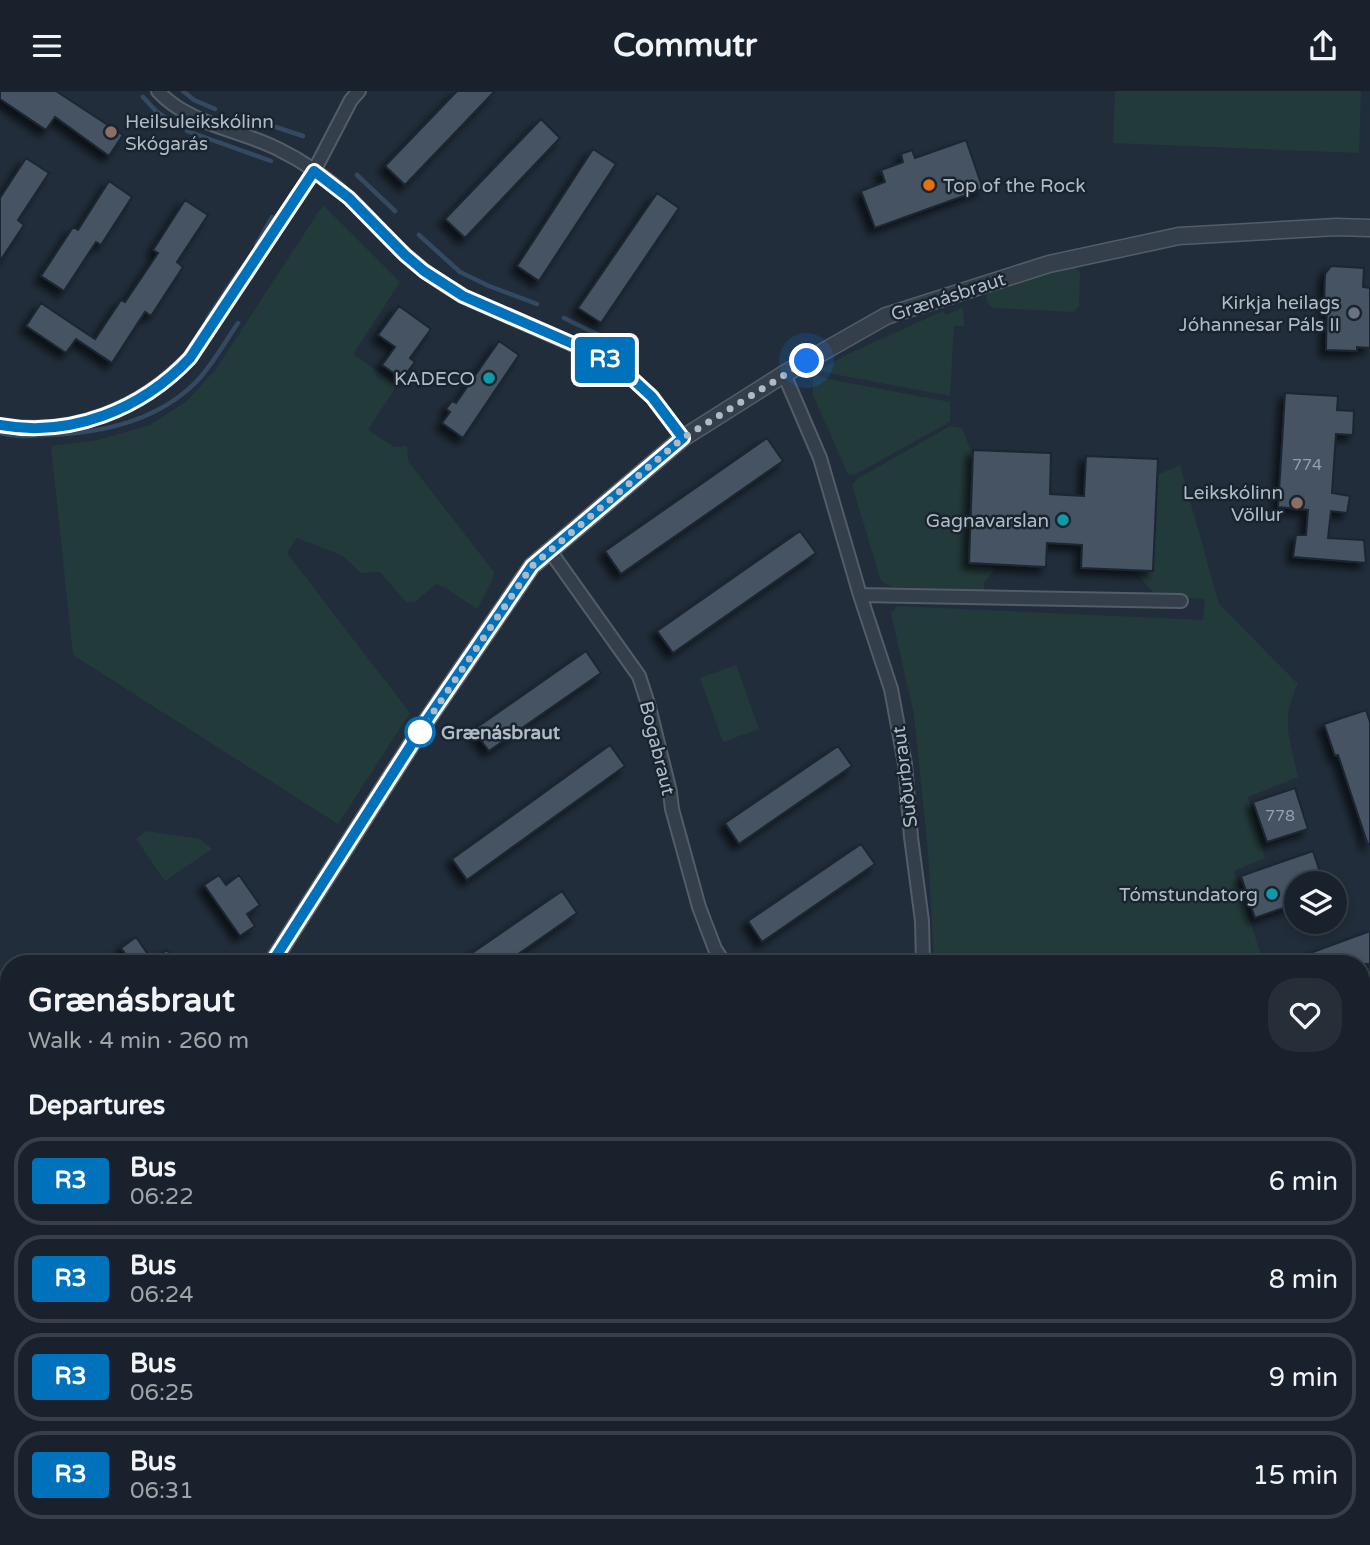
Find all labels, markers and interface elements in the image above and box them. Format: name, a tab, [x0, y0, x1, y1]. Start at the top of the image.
icon: menu	[28, 27, 66, 65]
text: Commutr	[613, 27, 757, 65]
icon: share	[1304, 27, 1342, 65]
place label: Heilsuleikskólinn Skógarás	[125, 111, 274, 155]
marker: Heilsuleikskólinn Skógarás	[103, 124, 119, 140]
place label: Top of the Rock	[943, 175, 1086, 197]
marker: Top of the Rock	[921, 177, 937, 193]
street label: Grænásbraut	[888, 268, 1008, 326]
place label: Kirkja heilags Jóhannesar Páls II	[1179, 292, 1340, 336]
marker: Kirkja heilags Jóhannesar Páls II	[1346, 305, 1362, 321]
line badge: R3	[574, 337, 636, 383]
your location	[789, 343, 824, 378]
text: R3	[589, 345, 621, 374]
place label: KADECO	[394, 368, 475, 390]
marker: KADECO	[481, 370, 497, 386]
house number: 774	[1292, 455, 1322, 475]
place label: Leikskólinn Völlur	[1183, 482, 1284, 526]
marker: Leikskólinn Völlur	[1289, 495, 1305, 511]
place label: Gagnavarslan	[926, 510, 1049, 532]
marker: Gagnavarslan	[1055, 512, 1071, 528]
street label: Bogabraut	[635, 699, 679, 797]
marker: Grænásbraut	[405, 717, 435, 747]
place label: Grænásbraut	[441, 722, 561, 744]
street label: Suðurbraut	[888, 725, 922, 829]
house number: 778	[1265, 806, 1295, 826]
map controls	[1284, 871, 1347, 934]
button: layers	[1284, 871, 1347, 934]
place label: Tómstundatorg	[1119, 884, 1258, 906]
marker: Tómstundatorg	[1264, 886, 1280, 902]
button: heart	[1268, 978, 1342, 1052]
text: Grænásbraut	[28, 981, 235, 1020]
text: Walk · 4 min · 260 m	[28, 1027, 249, 1055]
text: Departures	[28, 1090, 165, 1121]
text: Bus	[130, 1152, 176, 1183]
text: R3	[54, 1166, 87, 1195]
text: 6 min	[1269, 1166, 1338, 1197]
text: 06:22	[130, 1183, 194, 1211]
text: Bus	[130, 1250, 176, 1281]
text: R3	[54, 1264, 87, 1293]
text: 8 min	[1269, 1264, 1338, 1295]
text: 06:24	[130, 1281, 194, 1309]
text: Bus	[130, 1348, 176, 1379]
text: R3	[54, 1362, 87, 1391]
text: 9 min	[1269, 1362, 1338, 1393]
text: 06:25	[130, 1379, 194, 1407]
text: Bus	[130, 1446, 176, 1477]
text: R3	[54, 1460, 87, 1489]
text: 15 min	[1252, 1460, 1338, 1491]
text: 06:31	[130, 1477, 194, 1505]

